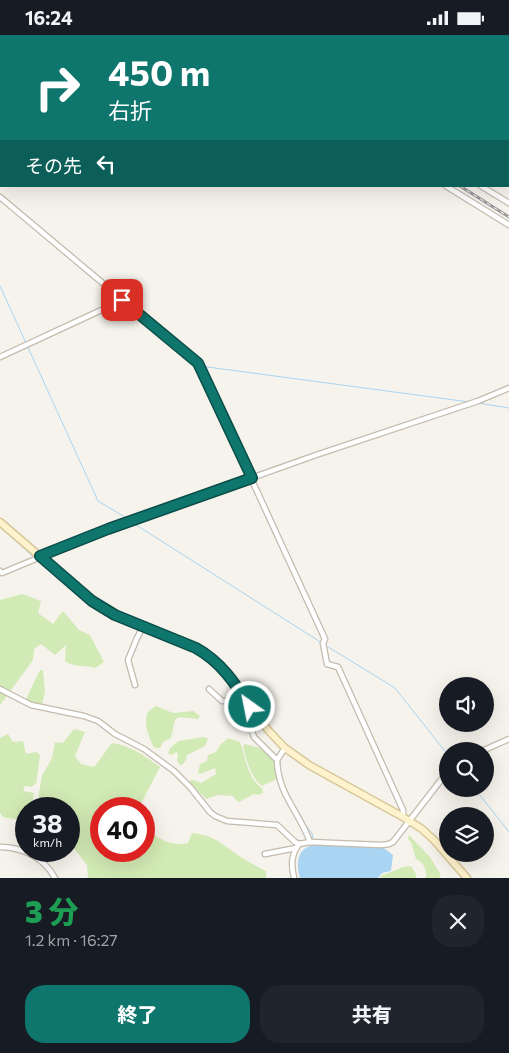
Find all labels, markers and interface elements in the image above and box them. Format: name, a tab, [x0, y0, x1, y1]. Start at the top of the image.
text: 16:24	[25, 6, 73, 29]
text: 450 m	[108, 50, 210, 93]
icon: right	[25, 55, 90, 120]
text: 右折	[108, 97, 152, 124]
icon: left	[92, 150, 120, 178]
text: その先	[25, 154, 82, 177]
pin	[101, 279, 143, 321]
icon: arrive	[108, 286, 136, 314]
map controls	[439, 677, 494, 862]
button: sound	[439, 677, 494, 732]
position arrow	[223, 680, 275, 732]
button: search	[439, 742, 494, 797]
speed limit sign: 40	[90, 797, 155, 862]
button: layers	[439, 807, 494, 862]
text: 38	[32, 808, 63, 838]
text: km/h	[33, 835, 62, 849]
text: 3 分	[25, 892, 78, 929]
button: close	[432, 895, 484, 947]
text: 1.2 km · 16:27	[25, 930, 118, 949]
button: 終了	[25, 985, 250, 1043]
button: 共有	[260, 985, 484, 1043]

